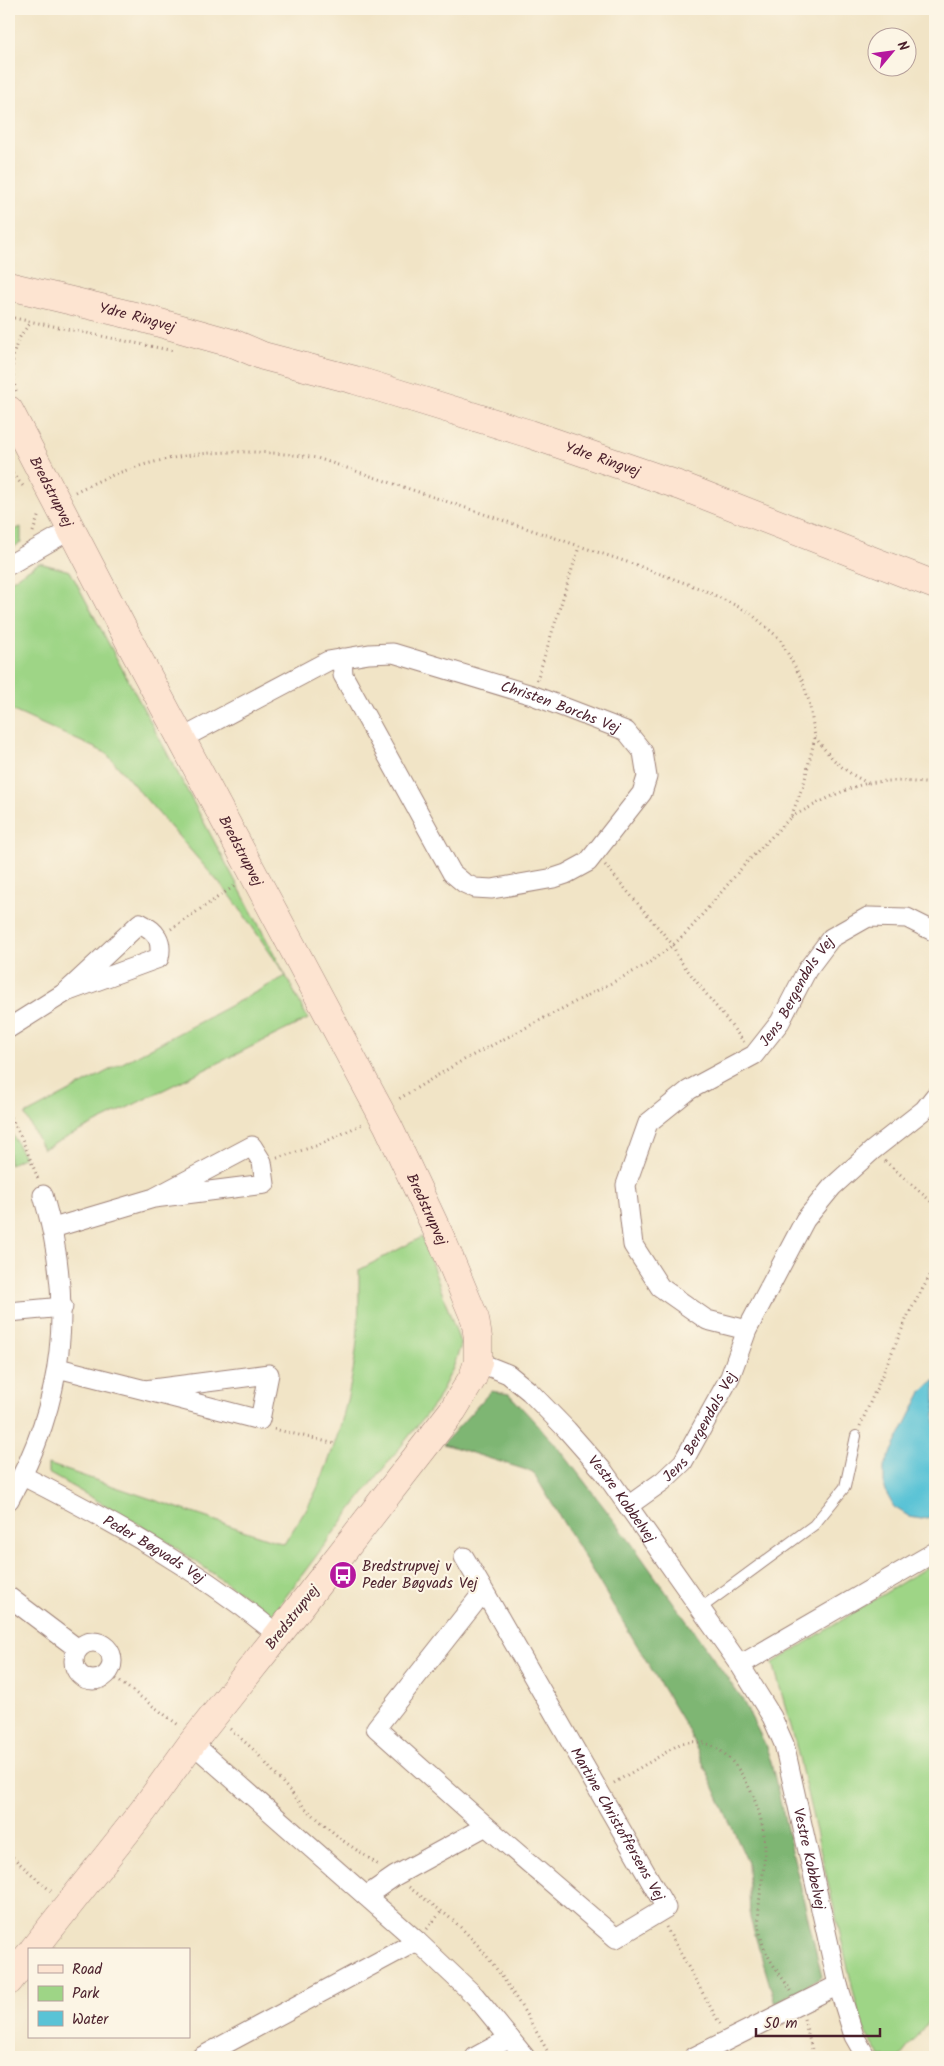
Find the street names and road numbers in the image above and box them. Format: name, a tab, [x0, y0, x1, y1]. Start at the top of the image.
street label: Ydre Ringvej	[96, 297, 179, 340]
street label: Ydre Ringvej	[562, 436, 644, 484]
street label: Bredstrupvej	[22, 452, 80, 533]
street label: Christen Borchs Vej	[498, 675, 624, 741]
street label: Bredstrupvej	[211, 811, 269, 892]
street label: Jens Bergendals Vej	[754, 931, 842, 1052]
street label: Bredstrupvej	[399, 1169, 454, 1251]
street label: Jens Bergendals Vej	[657, 1368, 744, 1489]
street label: Vestre Kobbelvej	[581, 1450, 662, 1549]
street label: Peder Bøgvads Vej	[98, 1509, 210, 1591]
street label: Bredstrupvej	[260, 1579, 327, 1655]
street label: Martine Christoffersens Vej	[563, 1743, 671, 1907]
street label: Vestre Kobbelvej	[786, 1806, 832, 1913]

